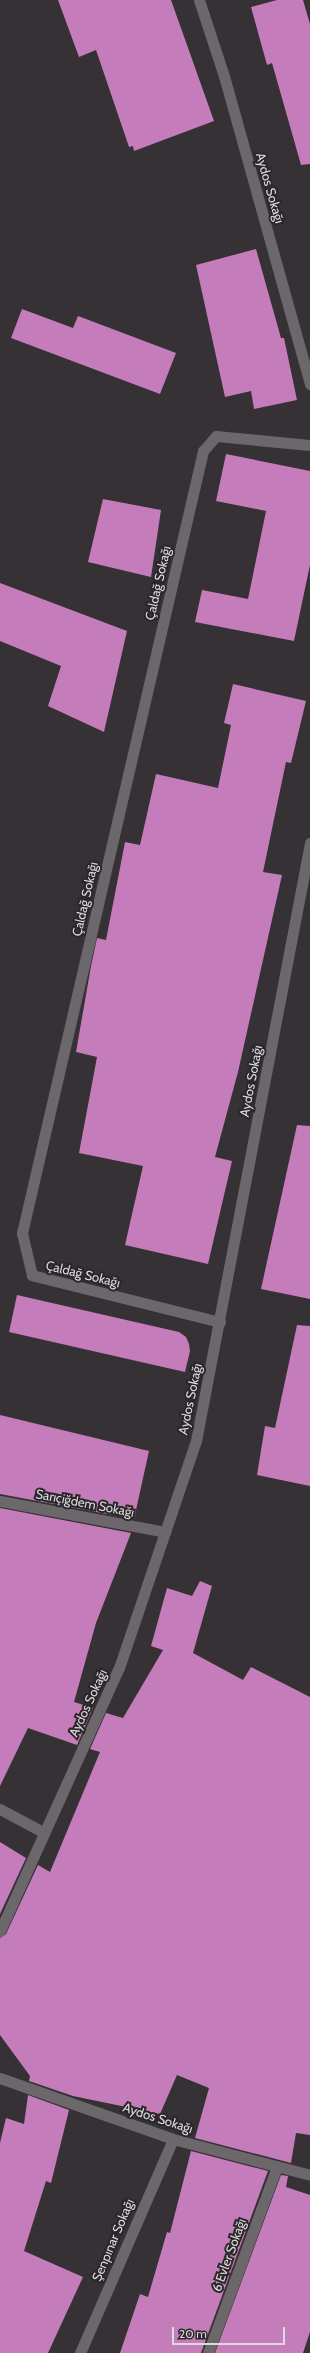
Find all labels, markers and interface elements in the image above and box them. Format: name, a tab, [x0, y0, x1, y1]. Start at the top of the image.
street label: Aydos Sokağı	[252, 151, 288, 225]
street label: Çaldağ Sokağı	[142, 544, 174, 622]
street label: Çaldağ Sokağı	[69, 860, 101, 938]
street label: Aydos Sokağı	[236, 1044, 266, 1118]
street label: Çaldağ Sokağı	[44, 1257, 122, 1291]
street label: Aydos Sokağı	[175, 1362, 205, 1436]
street label: Sarıçiğdem Sokağı	[34, 1486, 136, 1520]
street label: Aydos Sokağı	[66, 1667, 110, 1739]
street label: Aydos Sokağı	[121, 2099, 195, 2137]
street label: Şenpınar Sokağı	[89, 2196, 137, 2284]
street label: 6 Evler Sokağı	[209, 2216, 249, 2294]
scale bar	[174, 2319, 287, 2345]
text: 20 m	[179, 2326, 207, 2341]

